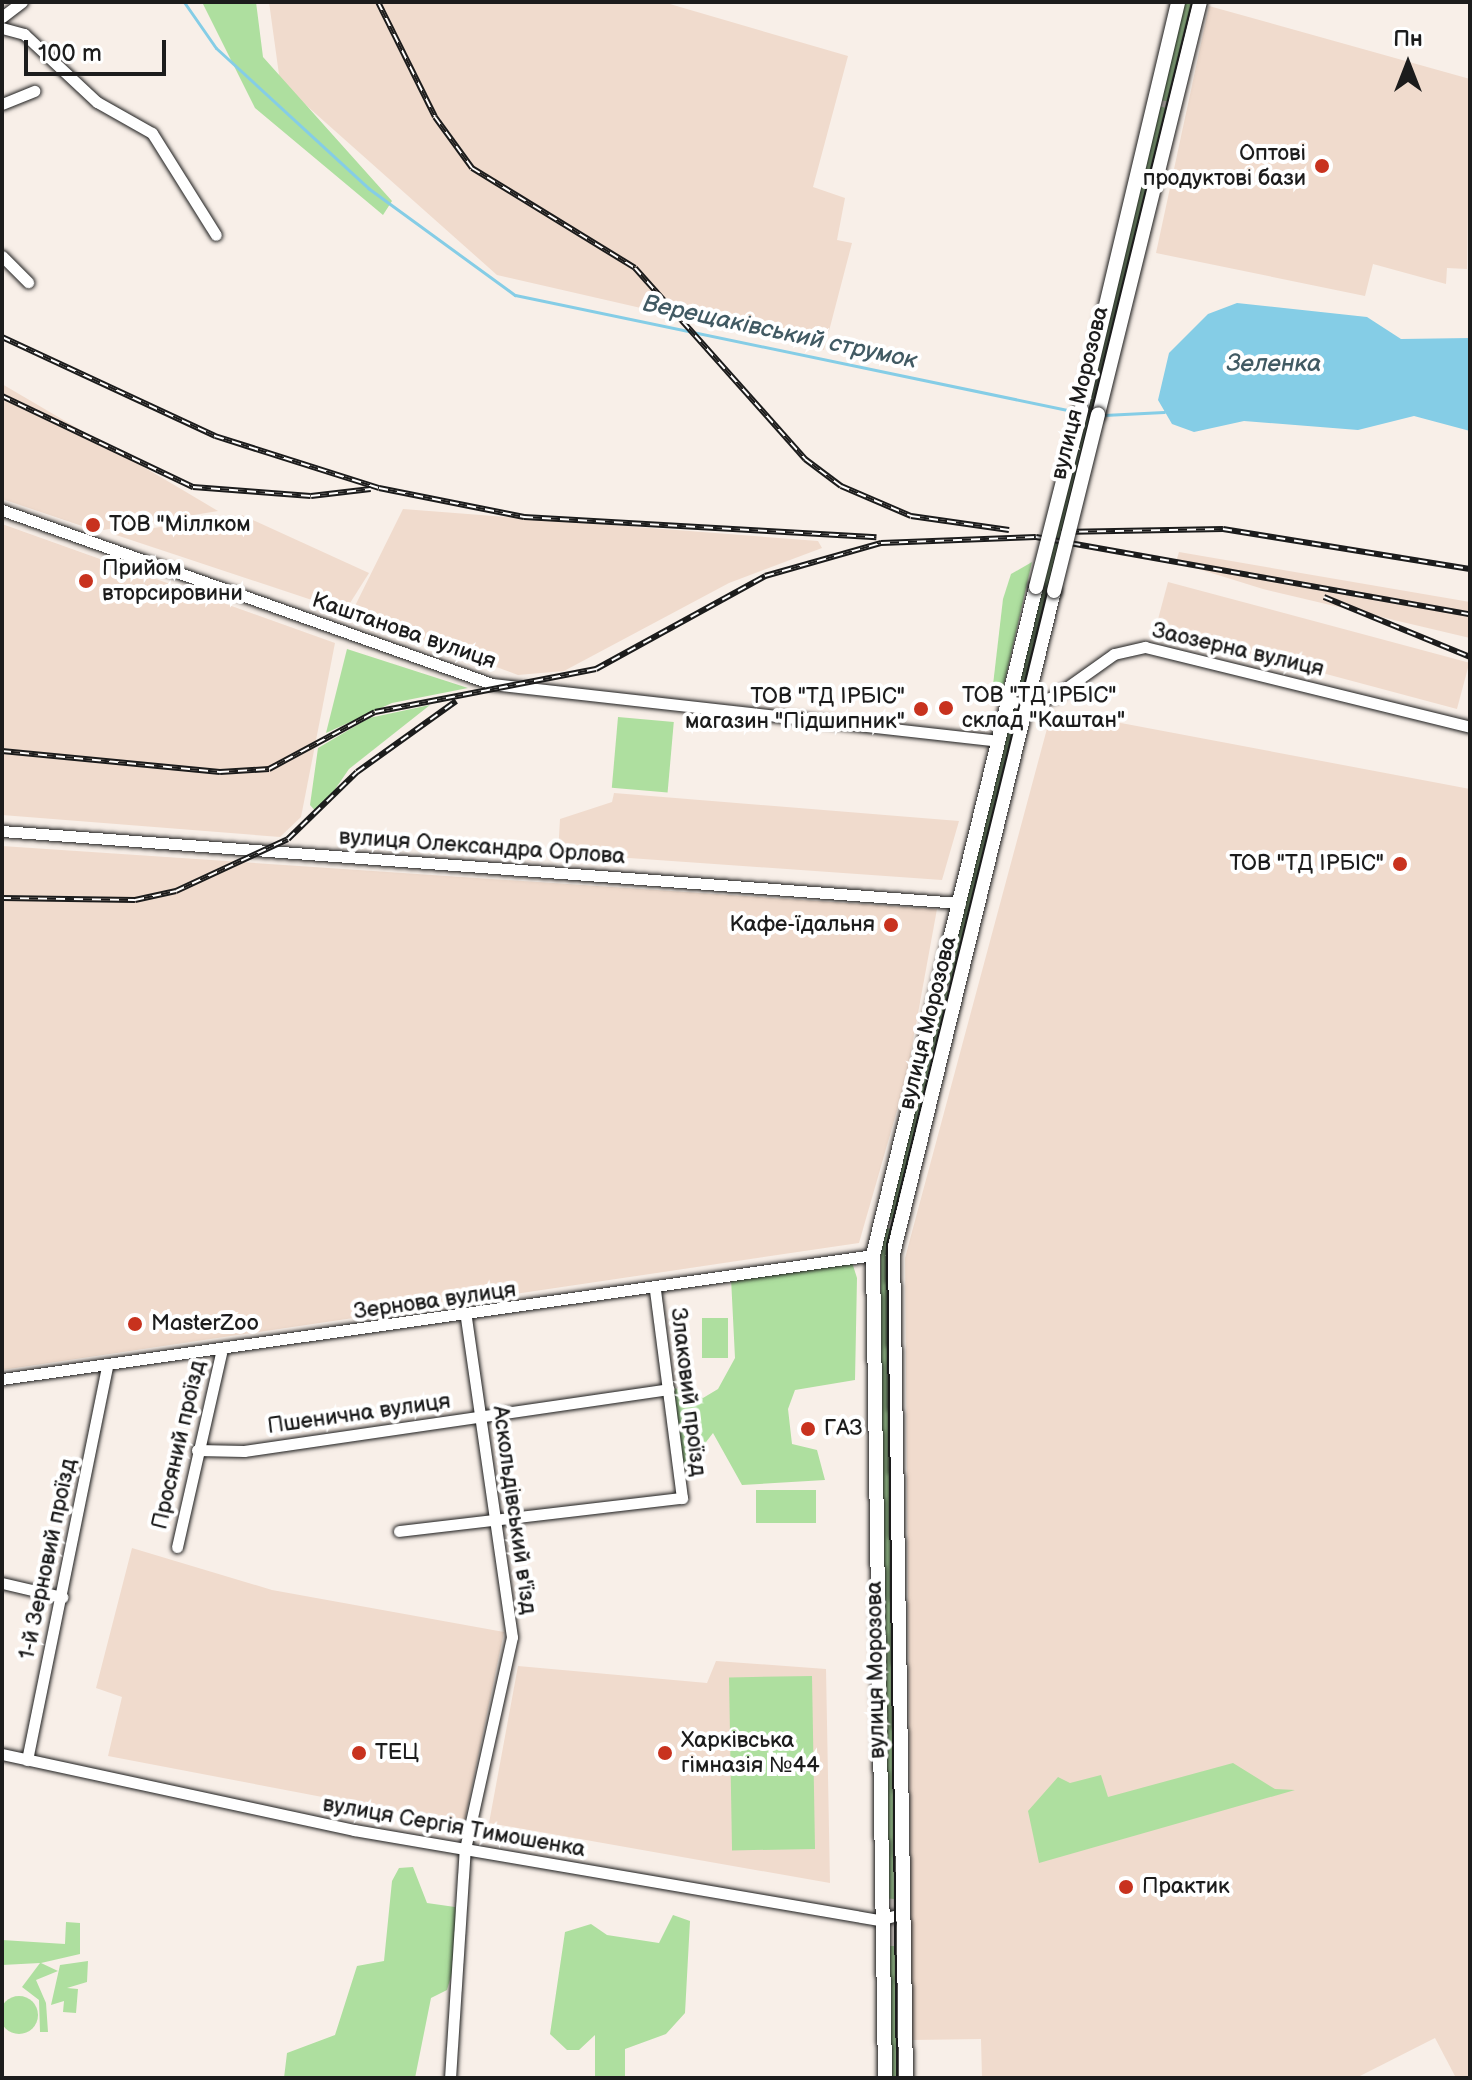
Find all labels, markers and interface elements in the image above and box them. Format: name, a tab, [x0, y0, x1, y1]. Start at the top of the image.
scale bar	[28, 24, 170, 74]
north arrow	[1368, 24, 1448, 104]
text: Пн	[1393, 26, 1423, 53]
text: 100 m	[38, 39, 102, 68]
place label: Оптові продуктові бази	[1143, 140, 1306, 192]
marker: Оптові продуктові бази	[1313, 157, 1331, 175]
water label: Верещаківський струмок	[640, 289, 920, 375]
street label: вулиця Морозова	[1046, 304, 1114, 482]
water label: Зеленка	[1226, 350, 1322, 378]
place label: ТОВ "Міллком	[109, 512, 251, 538]
marker: ТОВ "Міллком	[84, 516, 102, 534]
place label: Прийом вторсировини	[102, 555, 243, 606]
marker: Прийом вторсировини	[77, 572, 95, 590]
street label: Каштанова вулиця	[308, 587, 500, 675]
street label: Заозерна вулиця	[1150, 617, 1326, 683]
place label: ТОВ "ТД ІРБІС" склад "Каштан"	[962, 682, 1125, 734]
place label: ТОВ "ТД ІРБІС" магазин "Підшипник"	[685, 683, 905, 734]
marker: ТОВ "ТД ІРБІС" склад "Каштан"	[937, 699, 955, 717]
marker: ТОВ "ТД ІРБІС" магазин "Підшипник"	[912, 700, 930, 718]
street label: вулиця Олександра Орлова	[338, 824, 626, 870]
place label: ТОВ "ТД ІРБІС"	[1229, 851, 1384, 877]
marker: ТОВ "ТД ІРБІС"	[1391, 855, 1409, 873]
place label: Кафе-їдальня	[729, 912, 875, 938]
marker: Кафе-їдальня	[882, 916, 900, 934]
street label: вулиця Морозова	[894, 934, 962, 1112]
street label: Зернова вулиця	[352, 1277, 518, 1325]
street label: Злаковий проїзд	[665, 1306, 711, 1478]
place label: MasterZoo	[151, 1311, 259, 1337]
marker: MasterZoo	[126, 1315, 144, 1333]
street label: Просяний проїзд	[147, 1358, 211, 1532]
street label: Пшенична вулиця	[266, 1388, 452, 1440]
street label: Аскольдівський в'їзд	[486, 1404, 542, 1616]
place label: ГАЗ	[824, 1416, 862, 1442]
marker: ГАЗ	[799, 1420, 817, 1438]
street label: 1-й Зерновий проїзд	[14, 1456, 82, 1662]
street label: вулиця Морозова	[861, 1581, 891, 1759]
place label: Харківська гімназія №44	[681, 1727, 820, 1778]
place label: ТЕЦ	[375, 1740, 419, 1766]
marker: ТЕЦ	[350, 1744, 368, 1762]
marker: Харківська гімназія №44	[656, 1744, 674, 1762]
street label: вулиця Сергія Тимошенка	[321, 1791, 587, 1863]
place label: Практик	[1142, 1874, 1230, 1900]
marker: Практик	[1117, 1878, 1135, 1896]

